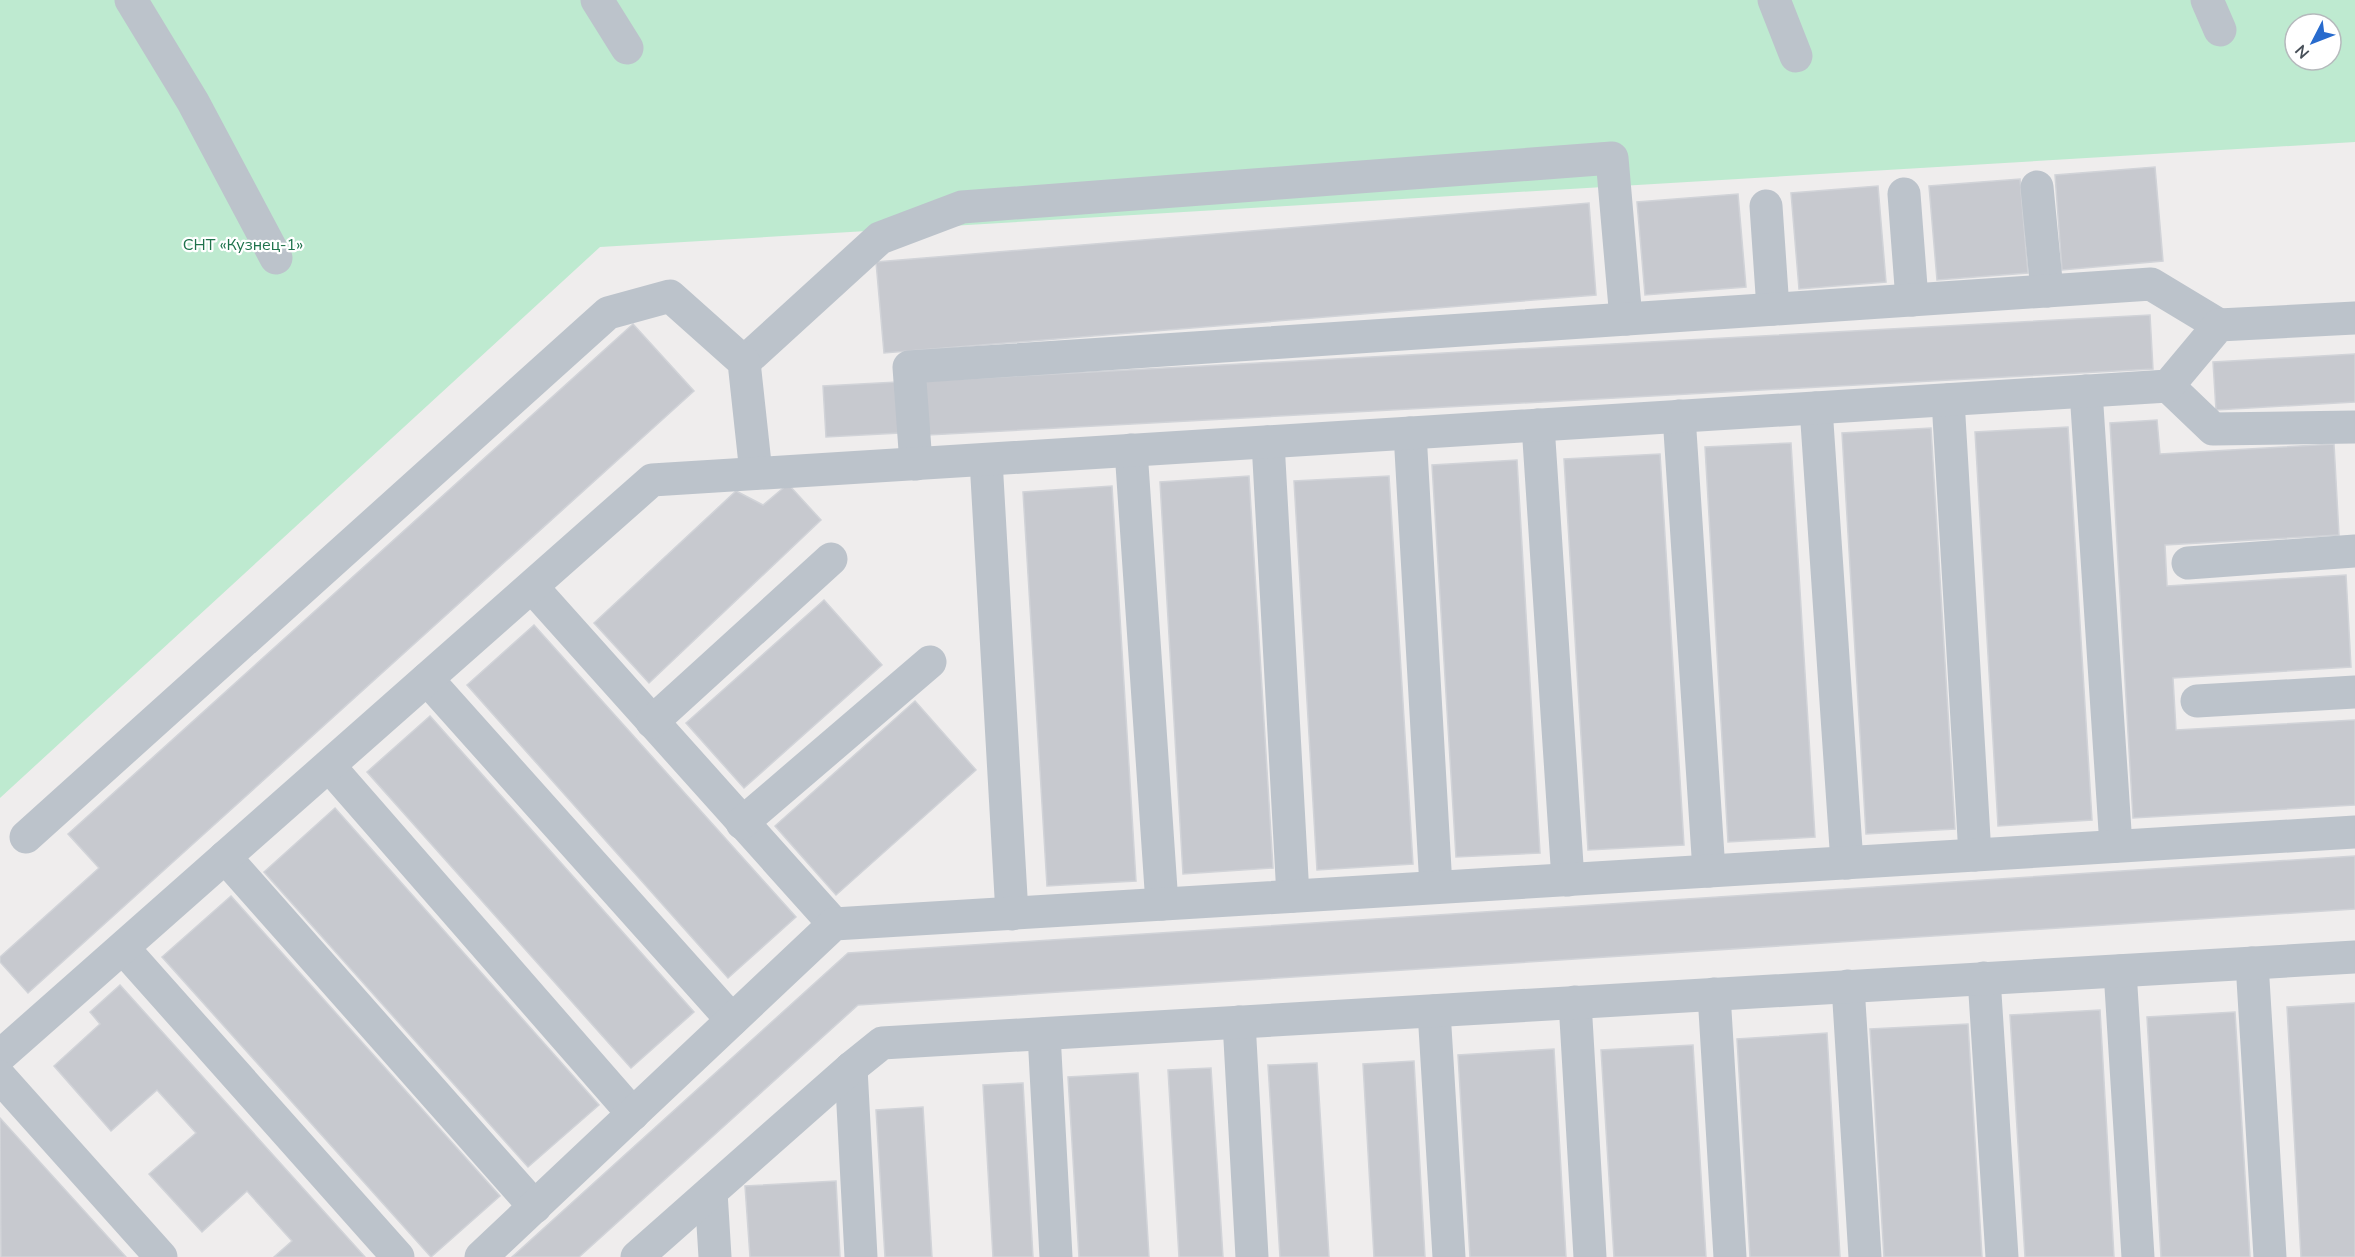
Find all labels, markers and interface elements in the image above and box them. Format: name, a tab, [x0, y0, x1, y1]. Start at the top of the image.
north arrow	[2283, 12, 2343, 72]
text: N	[2290, 40, 2315, 63]
park label: СНТ «Кузнец-1»	[183, 234, 303, 256]

